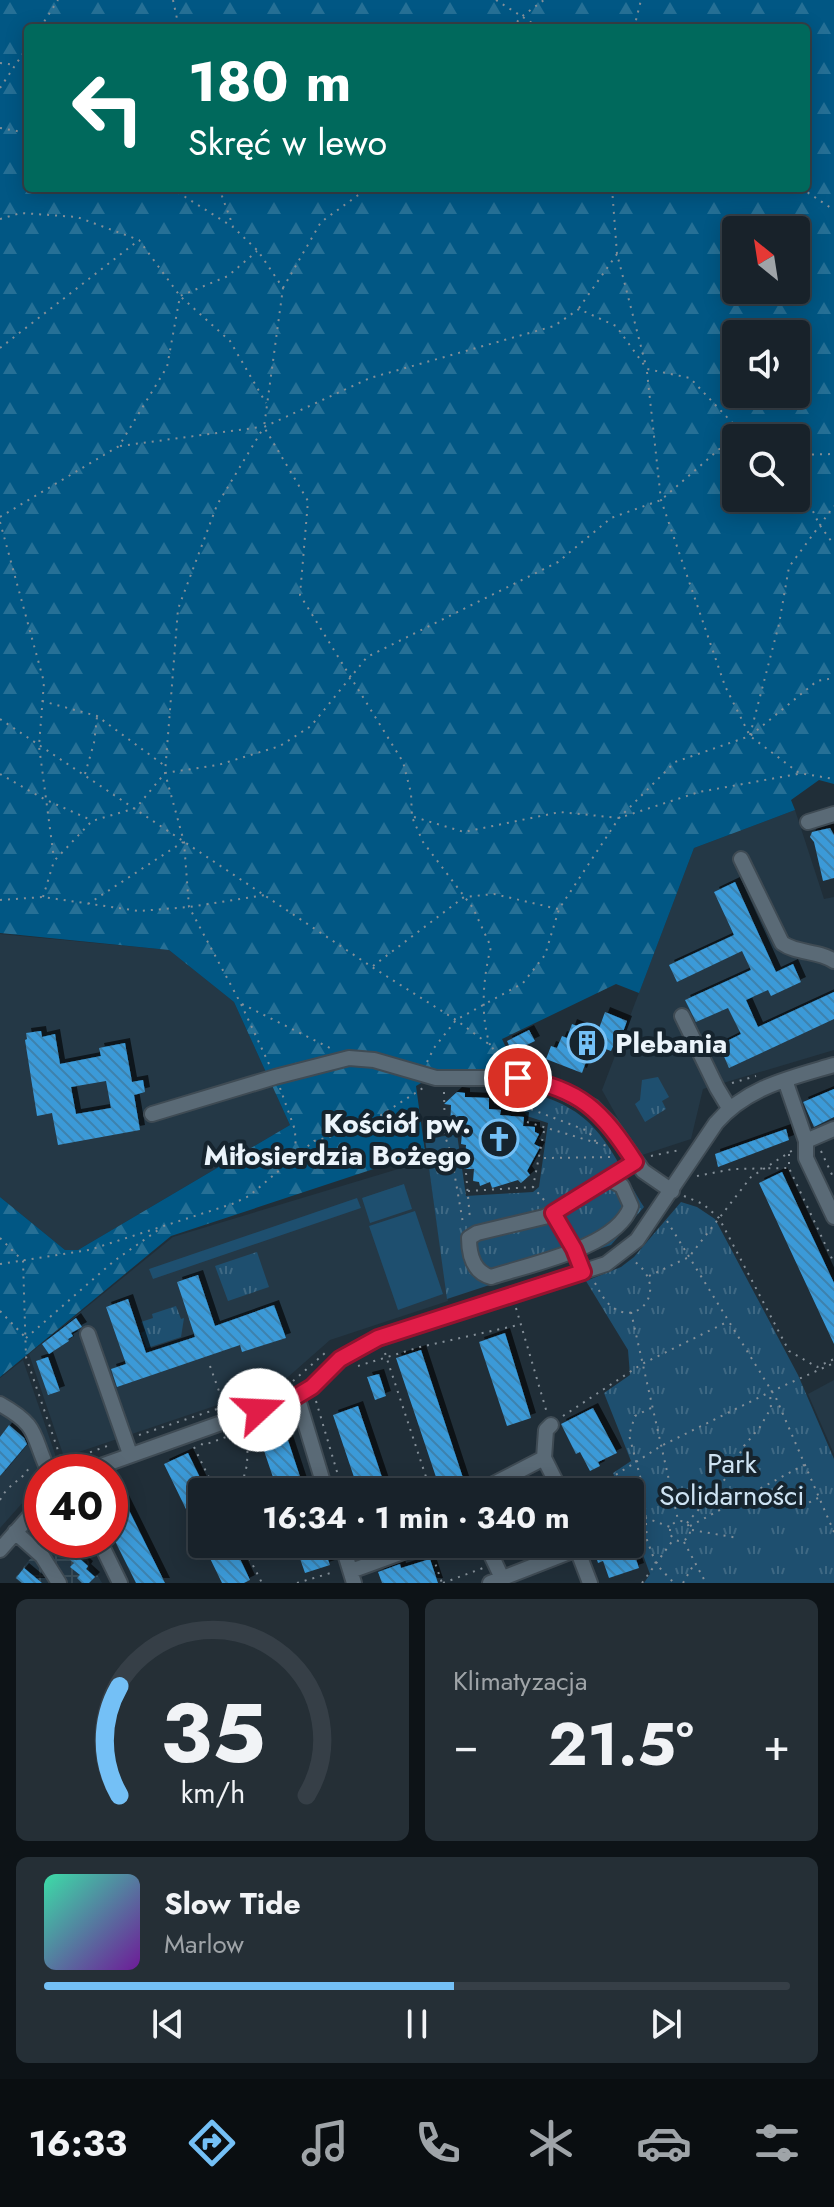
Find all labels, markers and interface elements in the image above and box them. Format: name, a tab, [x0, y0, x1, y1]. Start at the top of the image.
text: 180 m	[188, 41, 351, 122]
icon: left	[56, 56, 160, 160]
text: Skręć w lewo	[188, 116, 387, 168]
north arrow	[722, 216, 810, 304]
map controls	[722, 216, 810, 512]
button: sound	[722, 320, 810, 408]
button: search	[722, 424, 810, 512]
building icon: Plebania	[566, 1022, 608, 1064]
place label: Plebania	[615, 1023, 727, 1064]
pin	[484, 1044, 552, 1112]
icon: arrive	[496, 1056, 540, 1100]
place label: Kościół pw. Miłosierdzia Bożego	[204, 1103, 471, 1176]
church icon: Kościół pw. Miłosierdzia Bożego	[478, 1118, 520, 1160]
position arrow	[217, 1368, 301, 1452]
park label: Park Solidarności	[659, 1443, 805, 1516]
speed limit sign: 40	[24, 1454, 128, 1558]
text: 16:34 · 1 min · 340 m	[262, 1496, 570, 1539]
text: Klimatyzacja	[453, 1662, 588, 1700]
text: 35	[160, 1673, 265, 1793]
text: 21.5°	[548, 1701, 694, 1788]
text: −	[453, 1713, 479, 1777]
text: +	[763, 1713, 790, 1777]
text: km/h	[180, 1772, 245, 1814]
text: Slow Tide	[164, 1882, 301, 1925]
text: Marlow	[164, 1925, 244, 1963]
icon: previous	[146, 2002, 190, 2046]
icon: pause	[395, 2002, 439, 2046]
icon: next	[644, 2002, 688, 2046]
icon: directions	[184, 2115, 240, 2171]
icon: music	[297, 2115, 353, 2171]
icon: phone	[410, 2115, 466, 2171]
icon: climate	[523, 2115, 579, 2171]
icon: car	[636, 2115, 692, 2171]
icon: filters	[749, 2115, 805, 2171]
text: 16:33	[29, 2117, 127, 2169]

